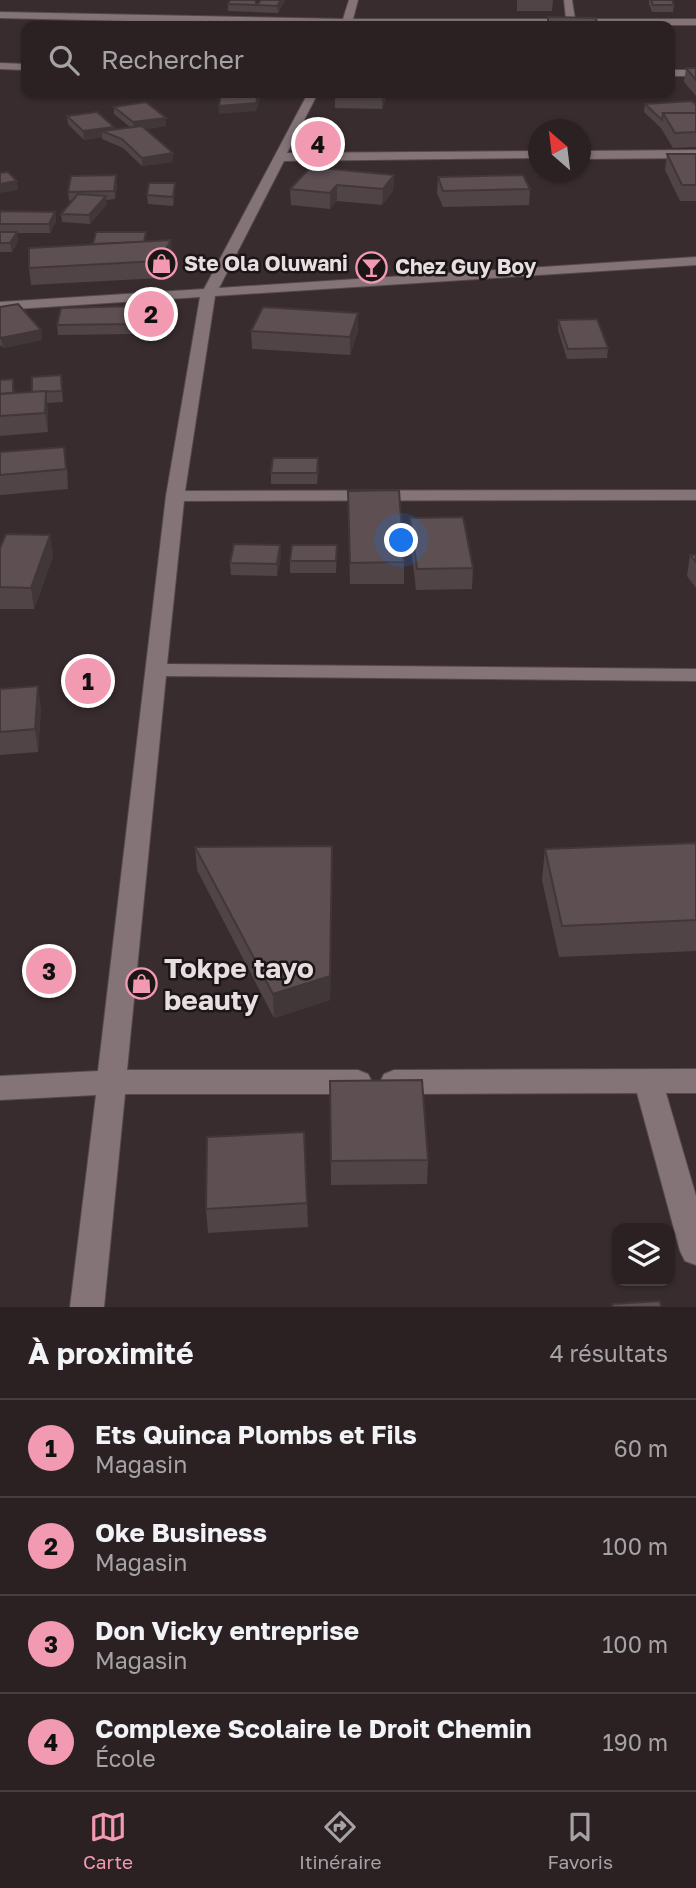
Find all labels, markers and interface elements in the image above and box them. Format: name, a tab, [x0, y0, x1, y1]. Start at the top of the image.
search box	[21, 21, 675, 98]
icon: search	[45, 41, 83, 79]
text: Rechercher	[101, 44, 244, 75]
pin: 4	[295, 118, 341, 170]
north arrow	[528, 119, 591, 182]
shop icon: Ste Ola Oluwani	[144, 247, 178, 281]
place label: Ste Ola Oluwani	[184, 250, 348, 276]
bar icon: Chez Guy Boy	[355, 250, 389, 284]
place label: Chez Guy Boy	[395, 253, 537, 279]
pin: 2	[128, 288, 174, 340]
your location	[384, 523, 418, 557]
pin: 1	[65, 655, 111, 707]
pin: 3	[26, 945, 72, 997]
place label: Tokpe tayo beauty	[164, 951, 314, 1016]
shop icon: Tokpe tayo beauty	[124, 967, 158, 1001]
map controls	[612, 1223, 675, 1286]
button: layers	[612, 1223, 675, 1286]
text: À proximité	[28, 1335, 194, 1371]
text: 4 résultats	[550, 1339, 668, 1367]
text: Ets Quinca Plombs et Fils	[95, 1419, 417, 1450]
text: 1	[45, 1434, 57, 1462]
text: 60 m	[614, 1434, 668, 1462]
text: Magasin	[95, 1450, 187, 1478]
text: Oke Business	[95, 1517, 267, 1548]
text: 2	[44, 1532, 58, 1560]
text: 100 m	[602, 1532, 668, 1560]
text: Magasin	[95, 1548, 187, 1576]
text: Don Vicky entreprise	[95, 1615, 359, 1646]
text: 3	[44, 1630, 58, 1658]
text: 100 m	[602, 1630, 668, 1658]
text: Magasin	[95, 1646, 187, 1674]
text: Complexe Scolaire le Droit Chemin	[95, 1713, 532, 1744]
text: 4	[44, 1728, 58, 1756]
text: 190 m	[603, 1728, 668, 1756]
text: École	[95, 1744, 156, 1772]
tab: Carte	[83, 1808, 133, 1873]
tab: Itinéraire	[299, 1808, 382, 1873]
tab: Favoris	[548, 1808, 613, 1873]

